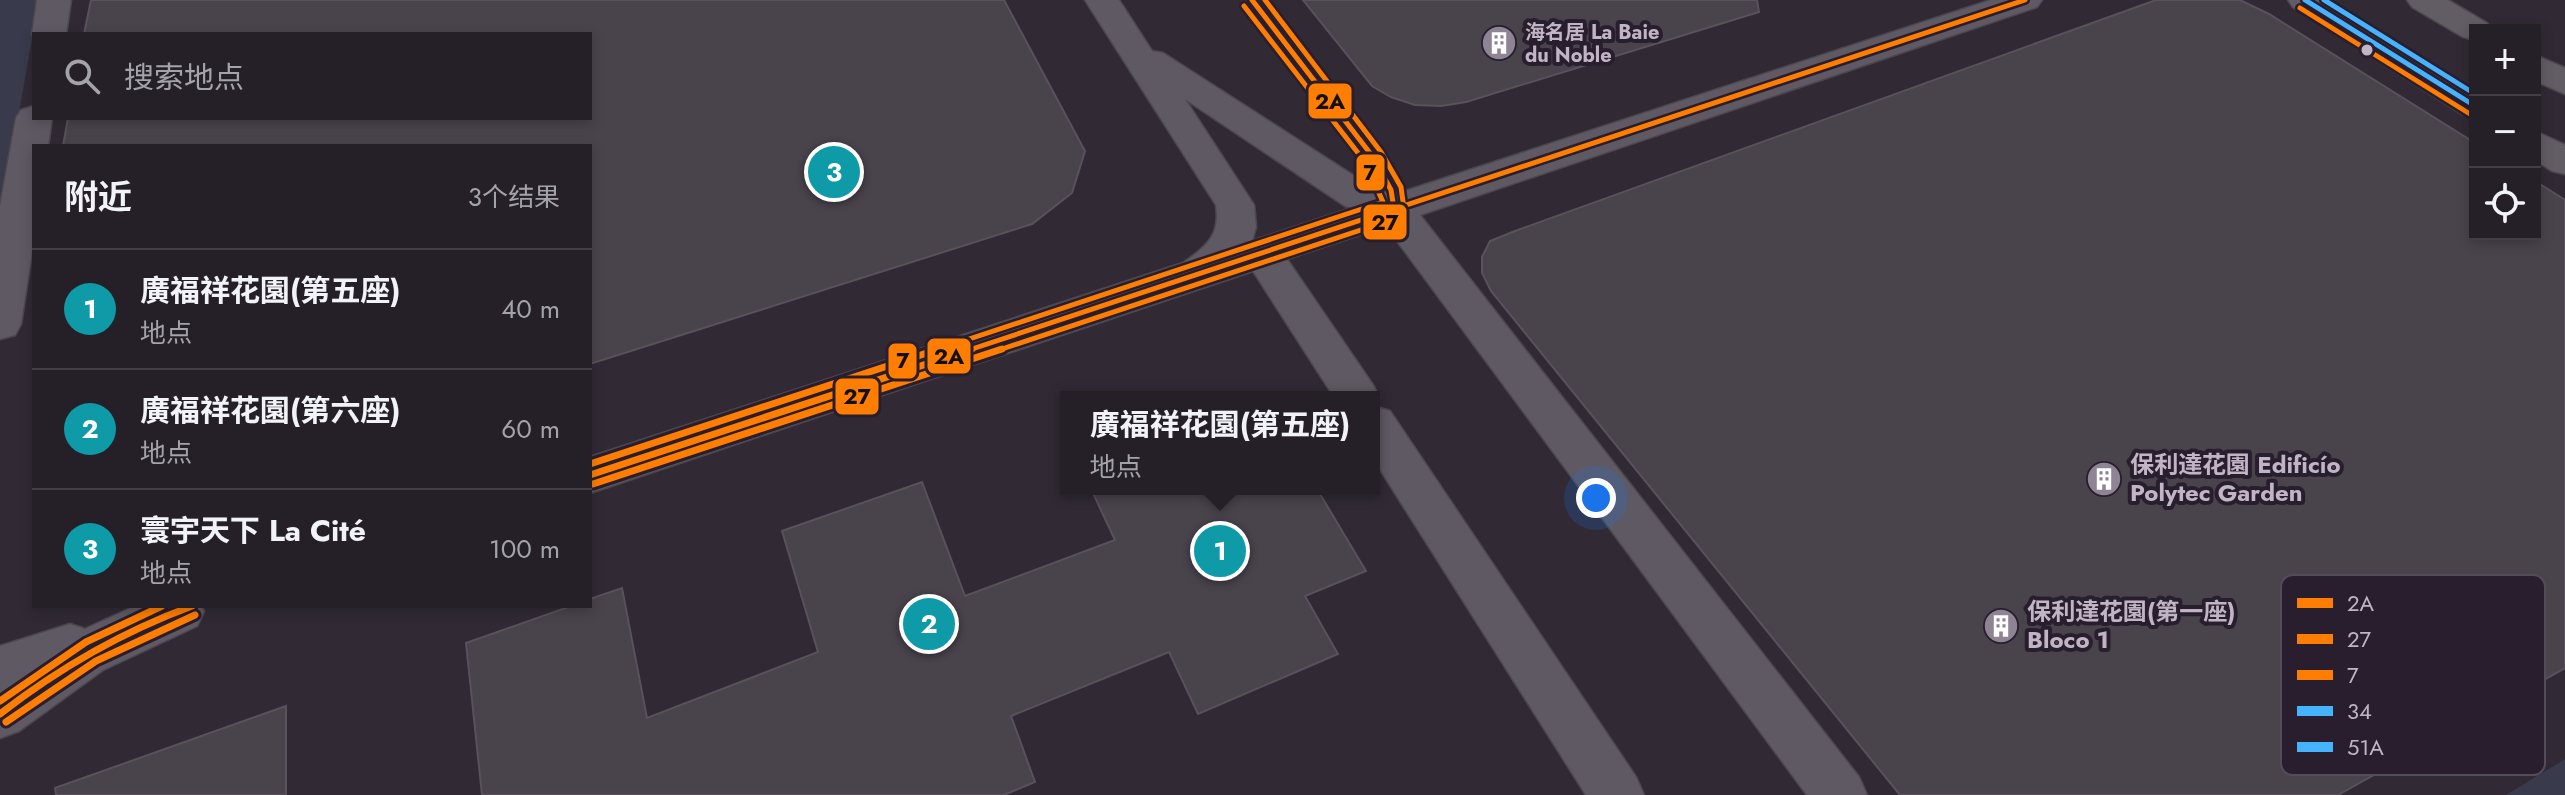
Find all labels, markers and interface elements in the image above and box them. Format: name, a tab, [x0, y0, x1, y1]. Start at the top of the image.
place label: 海名居 La Baie du Noble	[1525, 18, 1659, 70]
building icon: 海名居 La Baie du Noble	[1480, 24, 1518, 62]
map controls	[2469, 24, 2541, 240]
button: +	[2469, 24, 2541, 96]
search box	[32, 32, 592, 120]
unlabelled marker	[2359, 42, 2375, 58]
icon: search	[60, 54, 104, 98]
text: 搜索地点	[124, 56, 244, 99]
line badge: 2A	[1307, 82, 1353, 120]
text: 2A	[1315, 85, 1346, 117]
button: −	[2469, 96, 2541, 168]
pin: 3	[808, 142, 860, 202]
line badge: 7	[1355, 153, 1386, 192]
text: 7	[1363, 156, 1377, 188]
button: locate	[2469, 168, 2541, 240]
text: 附近	[64, 173, 132, 222]
text: 3个结果	[468, 178, 560, 216]
line badge: 27	[1362, 203, 1408, 241]
text: 27	[1371, 206, 1400, 238]
text: 廣福祥花園(第五座)	[140, 269, 400, 312]
text: 1	[83, 290, 97, 328]
text: 40 m	[501, 290, 560, 328]
text: 地点	[140, 314, 192, 352]
line badge: 2A	[926, 337, 972, 375]
text: 2A	[934, 340, 965, 372]
line badge: 7	[887, 342, 918, 380]
text: 7	[896, 344, 910, 376]
line badge: 27	[834, 377, 880, 416]
text: 27	[843, 380, 872, 412]
text: 廣福祥花園(第六座)	[140, 389, 400, 432]
popup	[1060, 391, 1380, 495]
text: 廣福祥花園(第五座)	[1090, 403, 1350, 446]
text: 2	[81, 410, 99, 448]
text: 60 m	[501, 410, 560, 448]
text: 地点	[140, 434, 192, 472]
place label: 保利達花園 Edificío Polytec Garden	[2130, 447, 2341, 510]
text: 地点	[1090, 448, 1142, 486]
building icon: 保利達花園 Edificío Polytec Garden	[2085, 460, 2123, 498]
your location	[1576, 478, 1616, 518]
text: 寰宇天下 La Cité	[140, 509, 366, 552]
pin: 1	[1194, 521, 1246, 581]
text: 3	[82, 530, 98, 568]
text: 100 m	[489, 530, 560, 568]
text: 地点	[140, 554, 192, 592]
legend	[2281, 575, 2545, 775]
text: 2A	[2347, 587, 2375, 619]
pin: 2	[903, 594, 955, 654]
place label: 保利達花園(第一座) Bloco 1	[2027, 594, 2235, 657]
building icon: 保利達花園(第一座) Bloco 1	[1982, 607, 2020, 645]
text: 27	[2347, 623, 2372, 655]
text: 7	[2347, 659, 2359, 691]
text: 34	[2347, 695, 2372, 727]
text: 51A	[2347, 731, 2384, 763]

